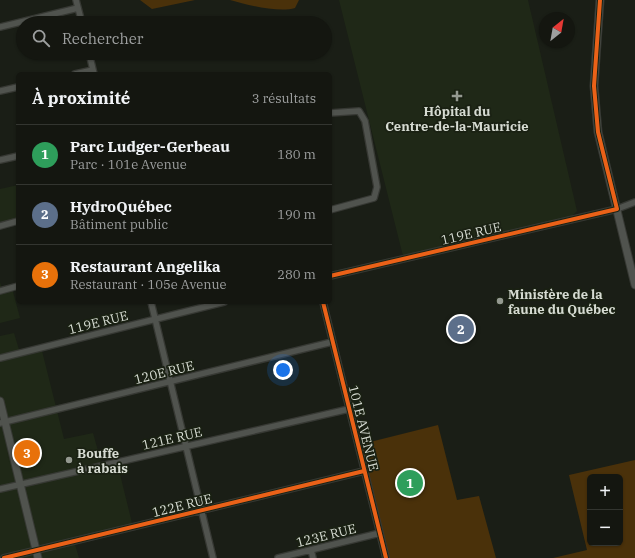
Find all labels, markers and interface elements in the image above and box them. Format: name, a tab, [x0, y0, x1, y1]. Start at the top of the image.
north arrow	[539, 12, 575, 48]
search box	[16, 16, 332, 60]
icon: search	[30, 27, 52, 49]
text: Rechercher	[62, 29, 143, 48]
text: À proximité	[32, 87, 130, 109]
text: 3 résultats	[252, 90, 316, 107]
marker: Hôpital du Centre-de-la-Mauricie	[451, 90, 463, 102]
place label: Hôpital du Centre-de-la-Mauricie	[385, 103, 529, 135]
text: Parc Ludger-Gerbeau	[70, 137, 230, 156]
text: 1	[41, 146, 49, 163]
text: 180 m	[277, 146, 316, 163]
text: Parc · 101e Avenue	[70, 156, 187, 173]
text: HydroQuébec	[70, 197, 172, 216]
text: 2	[41, 206, 49, 223]
text: 190 m	[277, 206, 316, 223]
text: Bâtiment public	[70, 216, 168, 233]
street label: 119E RUE	[439, 218, 503, 249]
text: Restaurant Angelika	[70, 257, 221, 276]
text: 3	[41, 266, 49, 283]
text: 280 m	[277, 266, 316, 283]
text: Restaurant · 105e Avenue	[70, 276, 227, 293]
place label: Ministère de la faune du Québec	[508, 286, 616, 318]
marker: Ministère de la faune du Québec	[495, 296, 505, 306]
street label: 119E RUE	[66, 307, 130, 338]
pin: 2	[448, 314, 474, 344]
street label: 120E RUE	[132, 357, 196, 388]
your location	[273, 360, 293, 380]
street label: 101E AVENUE	[345, 383, 382, 473]
street label: 121E RUE	[140, 423, 204, 454]
pin: 3	[14, 438, 40, 468]
place label: Bouffe à rabais	[77, 445, 128, 477]
marker: Bouffe à rabais	[64, 455, 74, 465]
pin: 1	[397, 468, 423, 498]
map controls	[587, 474, 623, 546]
button: +	[587, 474, 623, 510]
street label: 122E RUE	[150, 490, 214, 521]
button: −	[587, 510, 623, 546]
street label: 123E RUE	[294, 520, 358, 551]

